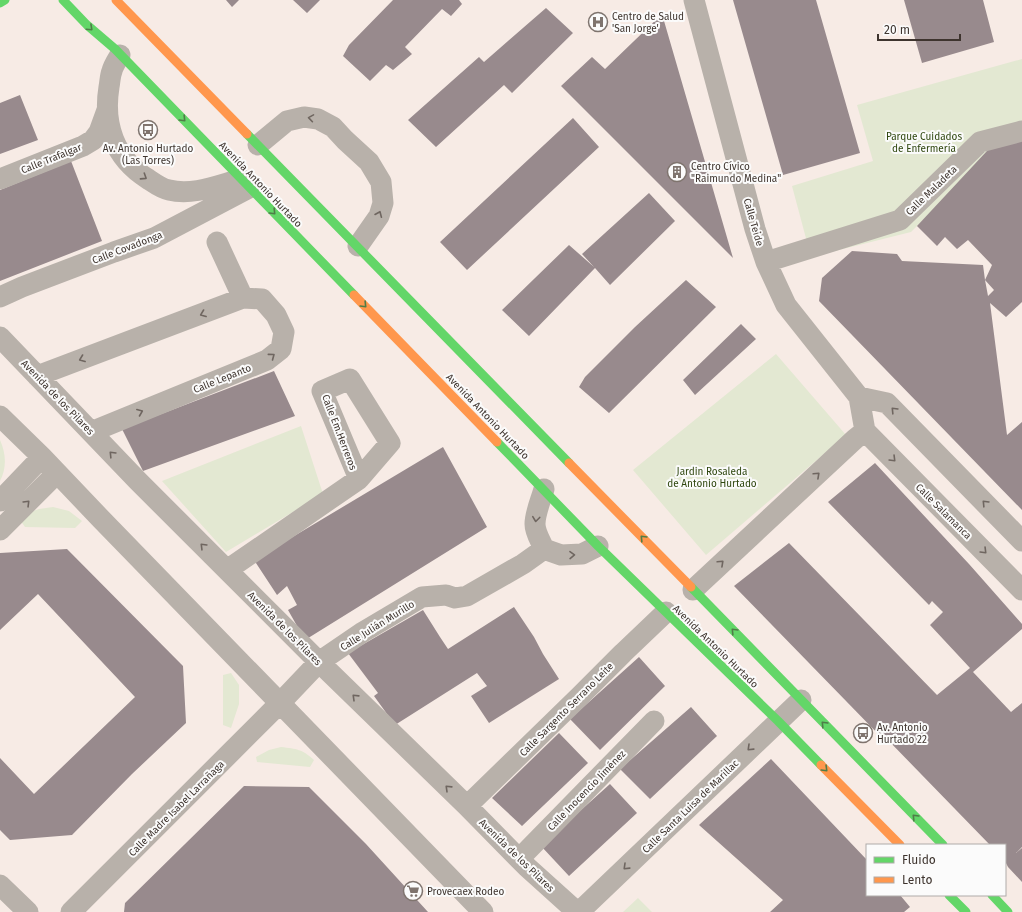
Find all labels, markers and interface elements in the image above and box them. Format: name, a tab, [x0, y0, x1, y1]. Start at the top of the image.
hospital icon: Centro de Salud 'San Jorge'	[587, 11, 609, 33]
place label: Centro de Salud 'San Jorge'	[612, 11, 684, 35]
scale bar	[878, 16, 960, 42]
one-way arrow	[86, 23, 93, 30]
text: 20 m	[884, 23, 910, 37]
one-way arrow	[178, 114, 185, 122]
one-way arrow	[308, 114, 314, 123]
bus stop icon: Av. Antonio Hurtado (Las Torres)	[137, 119, 159, 141]
park label: Parque Cuidados de Enfermería	[886, 131, 962, 155]
street label: Avenida Antonio Hurtado	[216, 139, 304, 230]
street label: Calle Trafalgar	[19, 141, 84, 177]
place label: Av. Antonio Hurtado (Las Torres)	[103, 143, 193, 167]
place label: Centro Cívico "Raimundo Medina"	[691, 160, 781, 185]
building icon: Centro Cívico "Raimundo Medina"	[666, 161, 688, 183]
street label: Calle Maladeta	[904, 163, 960, 218]
one-way arrow	[140, 172, 147, 179]
street label: Calle Teide	[741, 197, 766, 248]
one-way arrow	[268, 207, 276, 215]
one-way arrow	[374, 210, 382, 218]
street label: Calle Covadonga	[91, 229, 164, 267]
one-way arrow	[359, 300, 367, 308]
one-way arrow	[200, 309, 207, 317]
one-way arrow	[268, 353, 275, 361]
one-way arrow	[78, 355, 85, 363]
street label: Avenida de los Pilares	[18, 358, 96, 438]
street label: Calle Lepanto	[192, 362, 253, 396]
street label: Avenida Antonio Hurtado	[443, 371, 531, 462]
street label: Calle Em.Herreros	[319, 393, 359, 472]
one-way arrow	[891, 407, 899, 415]
one-way arrow	[136, 408, 143, 416]
one-way arrow	[109, 451, 117, 459]
one-way arrow	[888, 454, 896, 462]
park label: Jardin Rosaleda de Antonio Hurtado	[667, 466, 757, 490]
one-way arrow	[812, 472, 819, 479]
street label: Calle Salamanca	[913, 481, 974, 542]
one-way arrow	[22, 500, 30, 508]
one-way arrow	[982, 500, 990, 508]
one-way arrow	[532, 516, 541, 523]
one-way arrow	[640, 535, 648, 543]
one-way arrow	[200, 543, 208, 551]
one-way arrow	[979, 546, 987, 554]
one-way arrow	[569, 550, 575, 559]
one-way arrow	[717, 561, 724, 568]
street label: Avenida de los Pilares	[245, 589, 324, 668]
street label: Calle Julián Murillo	[338, 598, 417, 654]
street label: Avenida Antonio Hurtado	[670, 603, 761, 691]
one-way arrow	[731, 628, 738, 636]
street label: Calle Sargento Serrano Leite	[517, 660, 616, 759]
one-way arrow	[352, 694, 360, 702]
one-way arrow	[822, 721, 829, 729]
bus stop icon: Av. Antonio Hurtado 22	[852, 722, 874, 744]
place label: Av. Antonio Hurtado 22	[877, 722, 928, 746]
one-way arrow	[747, 744, 755, 751]
street label: Calle Inocencio Jiménez	[545, 748, 629, 833]
street label: Calle Santa Luisa de Marillac	[640, 757, 742, 856]
street label: Calle Madre Isabel Larrañaga	[126, 758, 227, 859]
one-way arrow	[820, 764, 828, 772]
one-way arrow	[445, 785, 453, 793]
one-way arrow	[913, 814, 920, 822]
street label: Avenida de los Pilares	[476, 817, 557, 895]
legend	[866, 844, 1006, 896]
text: Fluido	[902, 853, 936, 867]
one-way arrow	[623, 863, 631, 870]
text: Lento	[902, 873, 932, 887]
supermarket icon: Provecaex Rodeo	[402, 880, 424, 902]
place label: Provecaex Rodeo	[427, 886, 504, 898]

